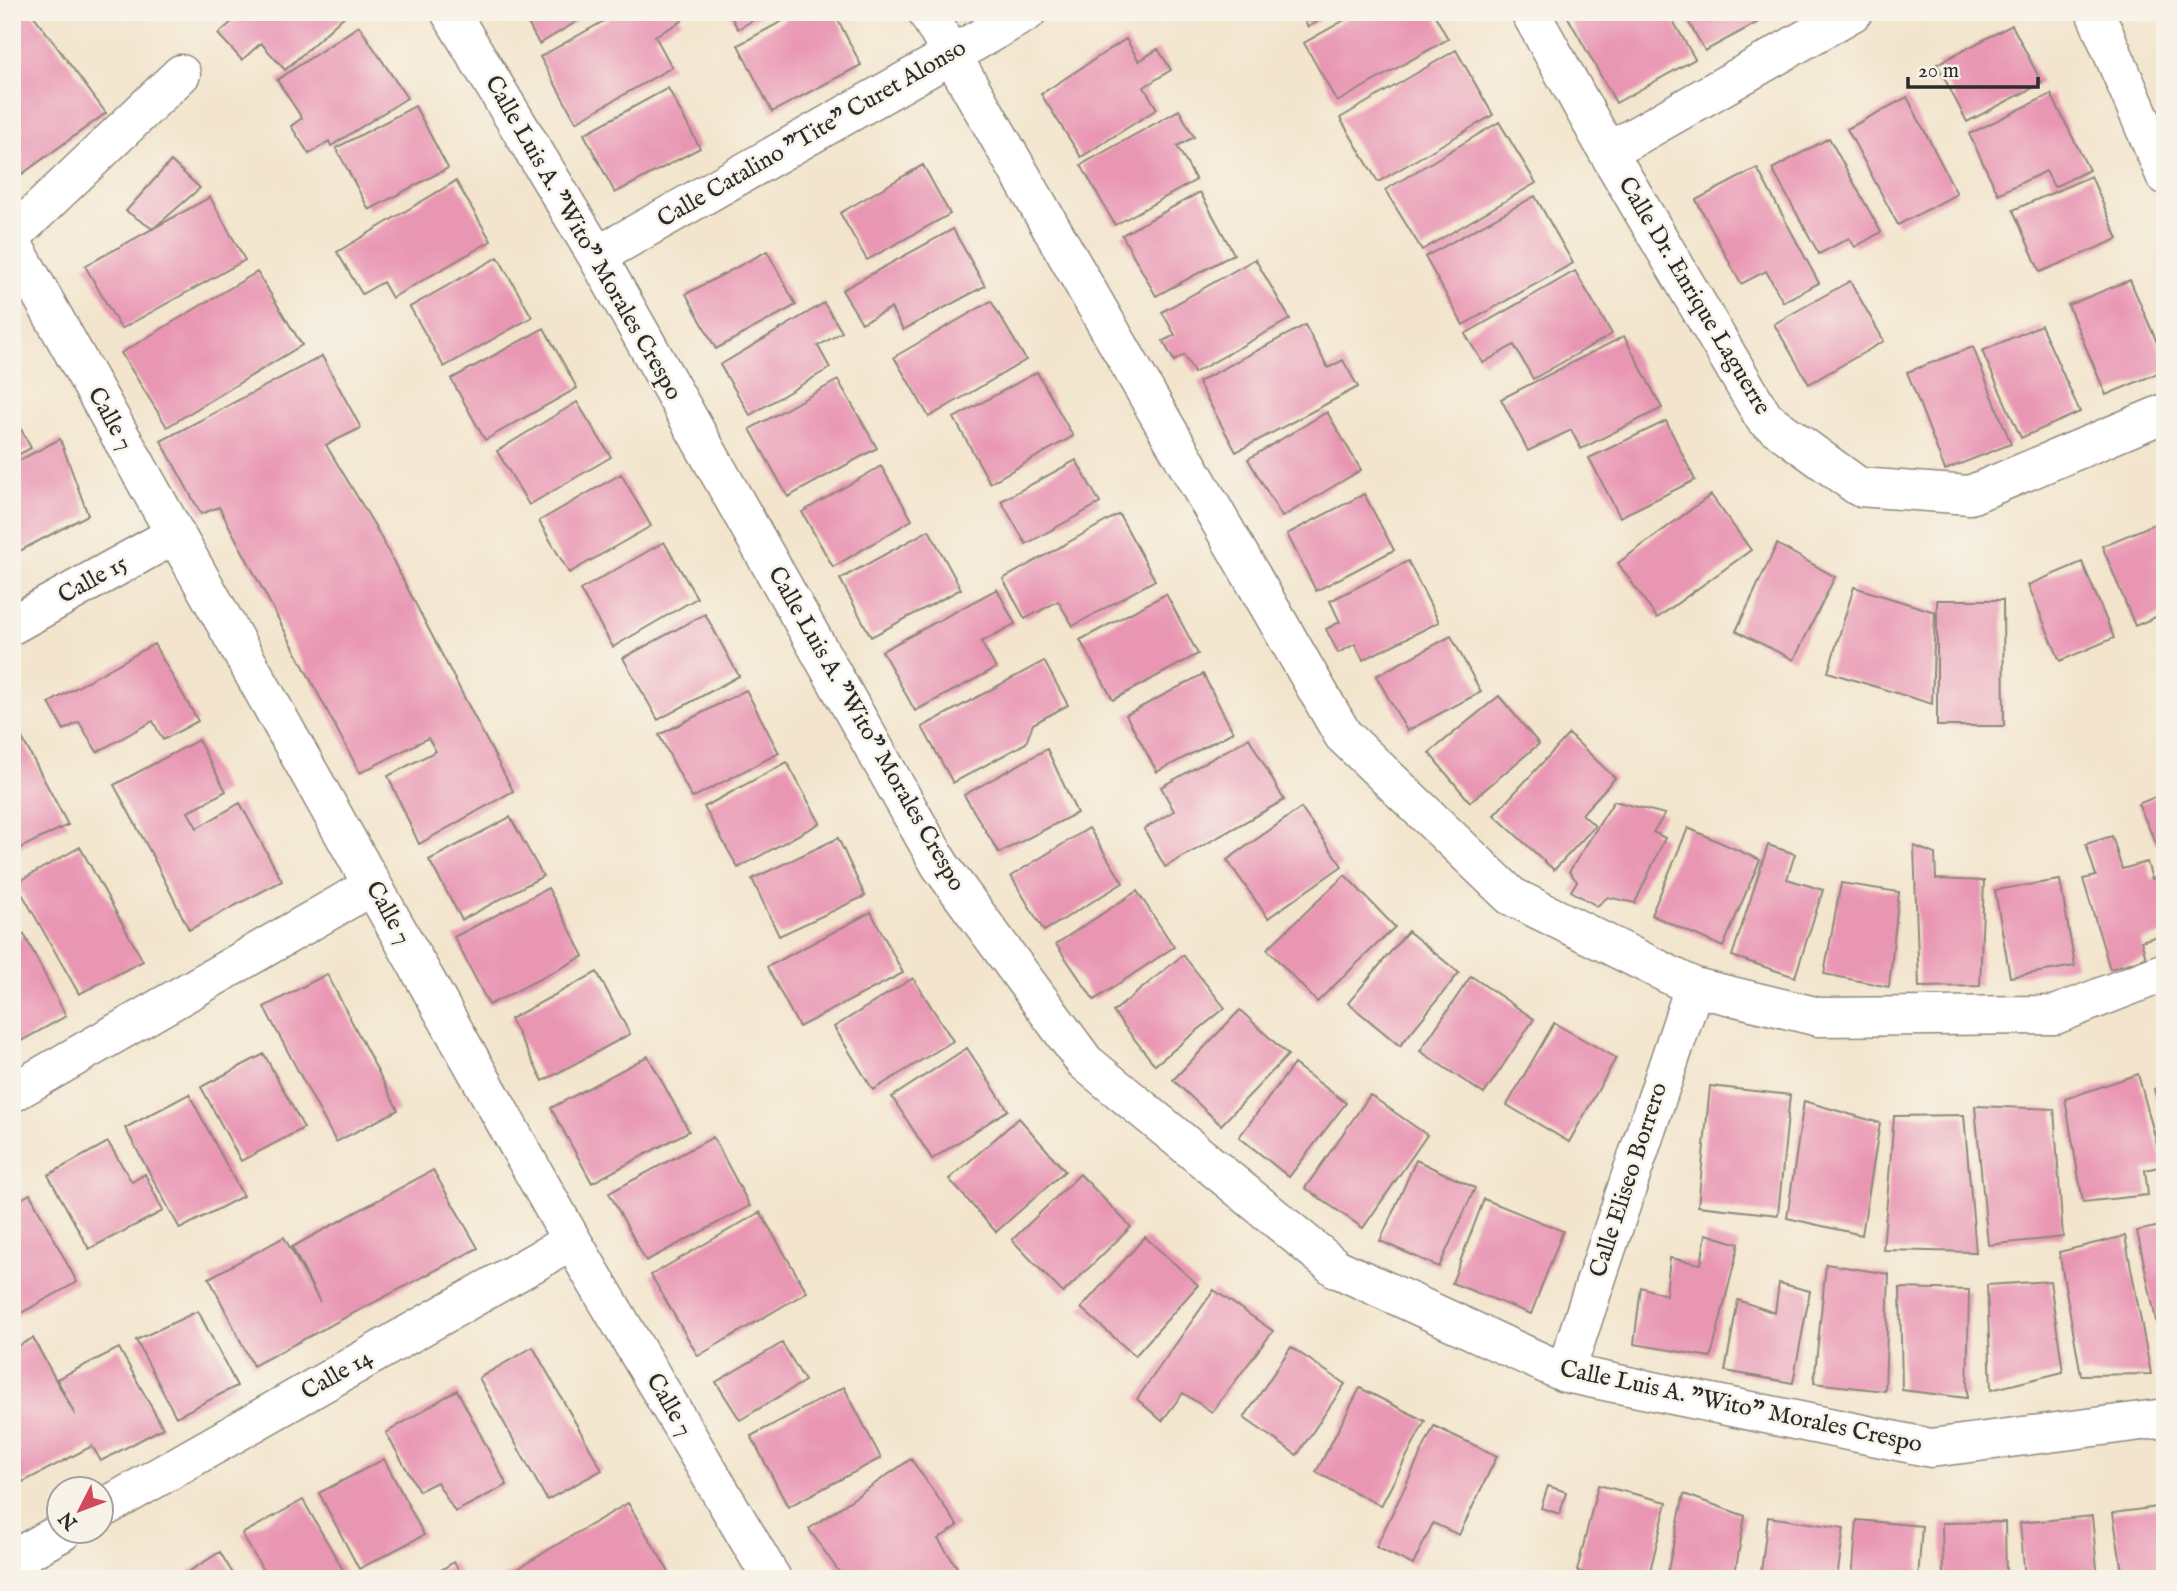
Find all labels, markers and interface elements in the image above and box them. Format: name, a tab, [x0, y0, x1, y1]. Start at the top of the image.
street label: Calle Catalino "Tite" Curet Alonso	[652, 33, 972, 235]
scale bar	[1908, 46, 2037, 90]
text: 20 m	[1918, 58, 1959, 85]
street label: Calle Luis A. "Wito" Morales Crespo	[477, 70, 689, 406]
street label: Calle Dr. Enrique Laguerre	[1610, 171, 1778, 421]
street label: Calle 7	[80, 382, 140, 456]
street label: Calle 15	[53, 548, 133, 612]
street label: Calle Luis A. "Wito" Morales Crespo	[760, 561, 972, 897]
street label: Calle 7	[358, 876, 418, 950]
street label: Calle Eliseo Borrero	[1583, 1079, 1675, 1281]
street label: Calle 14	[296, 1342, 379, 1408]
street label: Calle Luis A. "Wito" Morales Crespo	[1557, 1353, 1925, 1461]
street label: Calle 7	[639, 1368, 699, 1442]
north arrow	[46, 1476, 116, 1546]
text: N	[54, 1505, 84, 1535]

